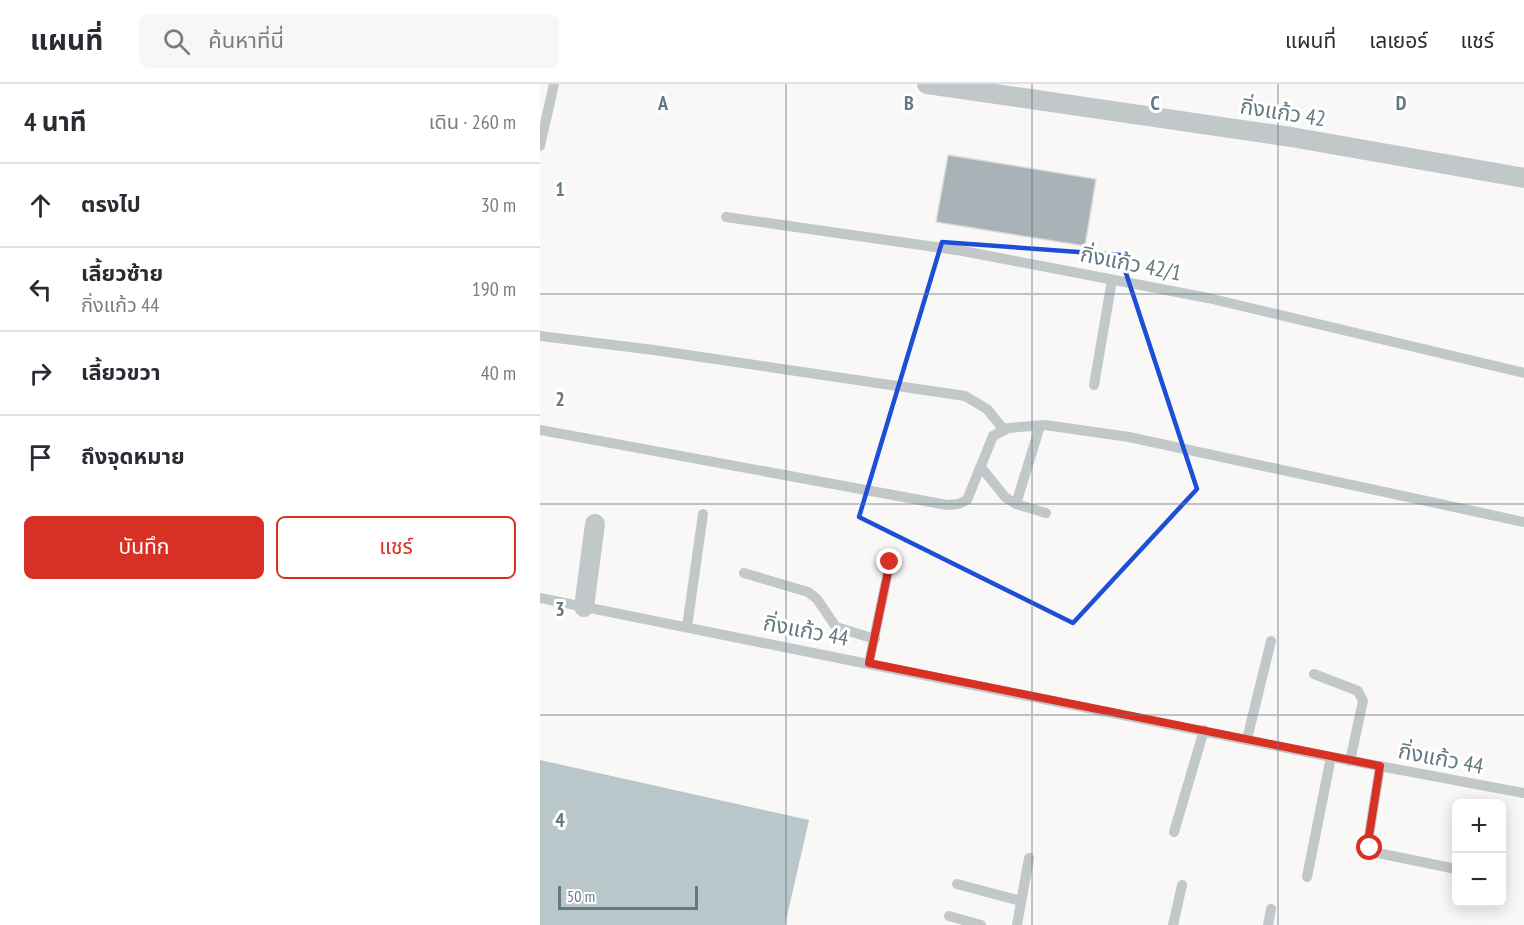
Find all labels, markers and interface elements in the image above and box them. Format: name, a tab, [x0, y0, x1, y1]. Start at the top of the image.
search box	[139, 14, 559, 68]
text: แผนที่	[30, 21, 103, 58]
icon: search	[160, 25, 193, 58]
text: ค้นหาที่นี่	[208, 26, 284, 54]
text: แผนที่	[1285, 27, 1336, 54]
text: เลเยอร์	[1369, 27, 1428, 54]
text: แชร์	[1461, 27, 1494, 54]
text: A	[657, 90, 669, 116]
text: B	[904, 90, 914, 116]
text: C	[1150, 90, 1160, 116]
text: D	[1396, 90, 1407, 116]
street label: กิ่งแก้ว 42	[1238, 91, 1328, 133]
text: 4 นาที	[24, 105, 87, 138]
text: เดิน · 260 m	[429, 109, 516, 135]
text: 1	[555, 176, 565, 202]
icon: ahead	[24, 189, 57, 222]
text: ตรงไป	[81, 190, 141, 218]
text: 30 m	[481, 192, 516, 218]
street label: กิ่งแก้ว 42/1	[1078, 239, 1184, 287]
text: เลี้ยวซ้าย	[81, 259, 163, 287]
icon: left	[24, 273, 57, 306]
text: 190 m	[472, 276, 516, 302]
text: กิ่งแก้ว 44	[81, 292, 159, 318]
icon: right	[24, 357, 57, 390]
text: เลี้ยวขวา	[81, 358, 161, 386]
text: 40 m	[481, 360, 516, 386]
text: 2	[555, 386, 565, 412]
icon: arrive	[24, 441, 57, 474]
text: ถึงจุดหมาย	[81, 442, 185, 470]
button: บันทึก	[24, 516, 264, 579]
button: แชร์	[276, 516, 516, 579]
route end	[876, 548, 902, 574]
text: 3	[555, 596, 565, 622]
street label: กิ่งแก้ว 44	[761, 608, 851, 652]
street label: กิ่งแก้ว 44	[1396, 736, 1486, 780]
map controls	[1452, 799, 1506, 907]
button: +	[1452, 799, 1506, 853]
text: 4	[555, 807, 565, 833]
route start	[1356, 834, 1382, 860]
button: −	[1452, 853, 1506, 907]
scale bar	[558, 883, 698, 910]
text: 50 m	[567, 886, 595, 906]

